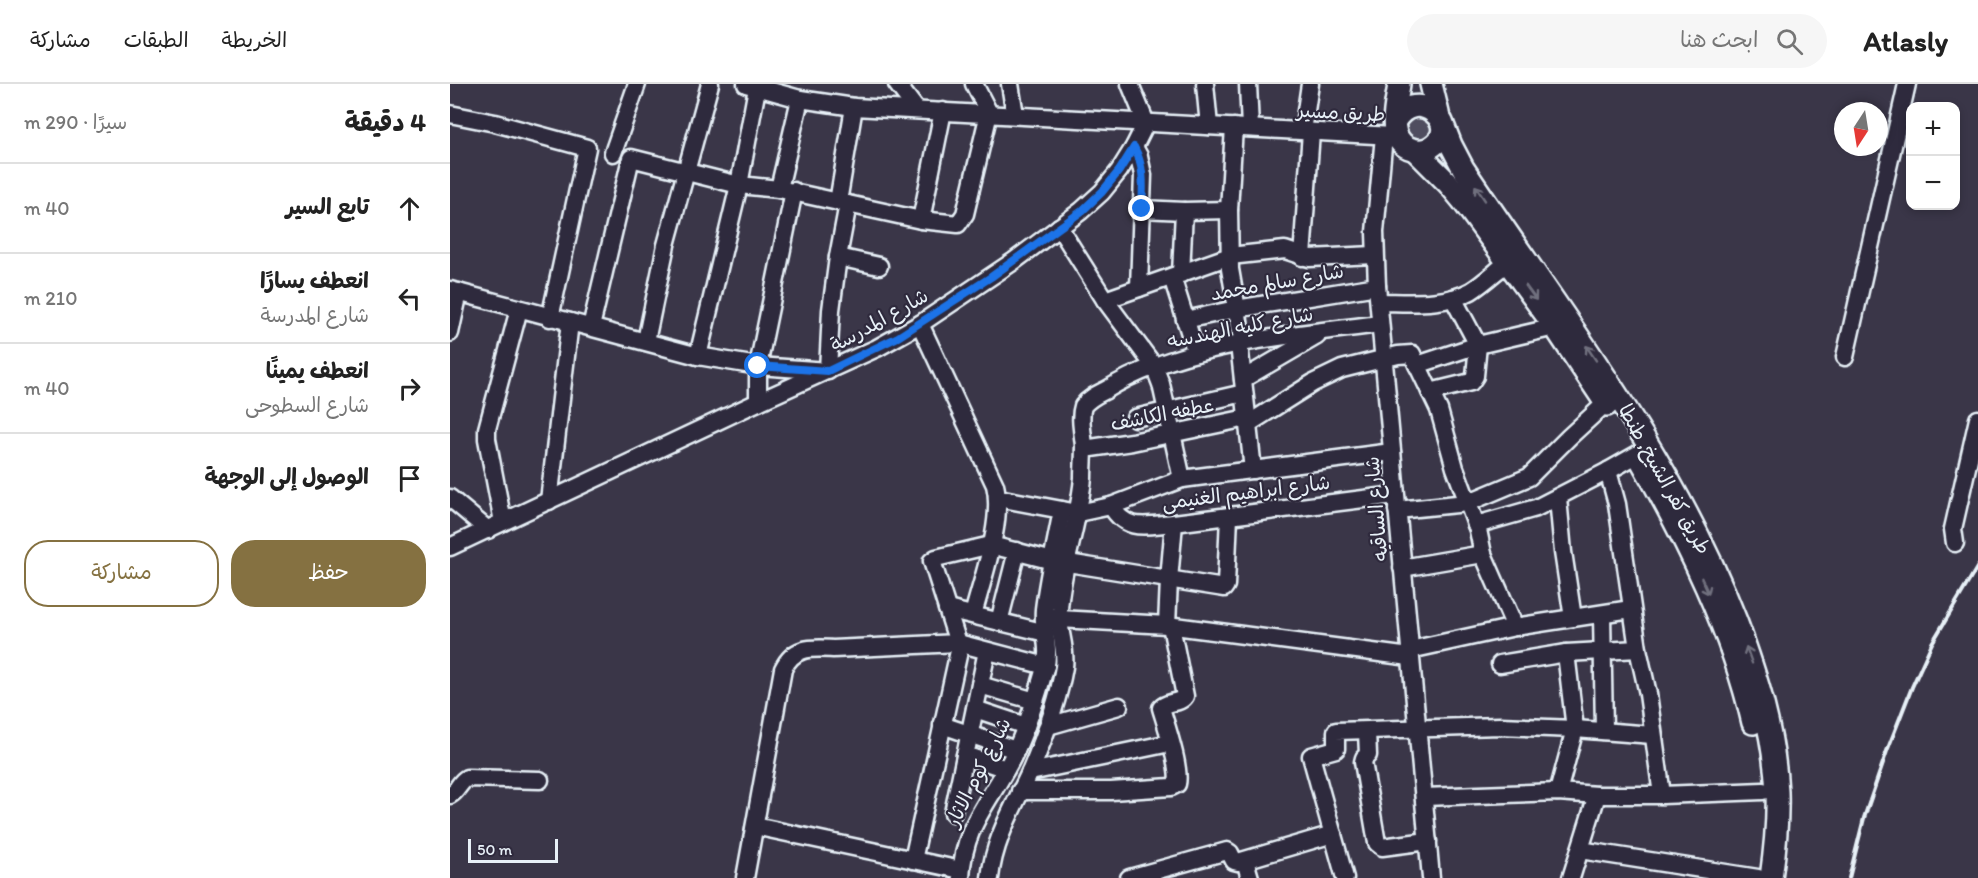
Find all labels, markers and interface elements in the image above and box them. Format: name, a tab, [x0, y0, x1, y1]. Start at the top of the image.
search box	[1407, 14, 1827, 68]
text: Atlasly	[1863, 24, 1948, 58]
icon: search	[1773, 25, 1806, 58]
text: ابحث هنا	[1680, 26, 1758, 53]
text: مشاركة	[30, 27, 91, 52]
text: الطبقات	[124, 27, 189, 52]
text: الخريطة	[222, 27, 287, 52]
street label: طريق مسير	[1294, 98, 1386, 126]
north arrow	[1834, 102, 1888, 156]
map controls	[1906, 102, 1960, 210]
button: +	[1906, 102, 1960, 156]
text: 4 دقيقة	[345, 106, 426, 138]
text: سيرًا · 290 m	[24, 110, 127, 134]
button: −	[1906, 156, 1960, 210]
one-way arrow	[1474, 185, 1486, 201]
icon: ahead	[393, 192, 426, 225]
text: تابع السير	[286, 193, 369, 220]
route end	[1128, 195, 1154, 221]
text: 40 m	[24, 196, 70, 220]
street label: شارع سالم محمد	[1208, 258, 1346, 308]
text: انعطف يسارًا	[260, 267, 369, 294]
icon: left	[393, 282, 426, 315]
street label: شارع المدرسة	[826, 283, 933, 359]
one-way arrow	[1524, 285, 1537, 301]
text: 210 m	[24, 286, 77, 310]
street label: شارع كليه الهندسه	[1165, 301, 1315, 355]
text: شارع المدرسة	[260, 303, 369, 327]
one-way arrow	[1584, 345, 1596, 362]
route start	[744, 352, 770, 378]
text: انعطف يمينًا	[266, 357, 369, 384]
icon: right	[393, 372, 426, 405]
text: 40 m	[24, 376, 70, 400]
street label: عطفه الكاشف	[1108, 392, 1216, 436]
text: شارع السطوحى	[245, 393, 369, 417]
street label: طريق كفر الشيخ, طنطا	[1612, 400, 1716, 559]
street label: شارع الساقيه	[1359, 455, 1395, 563]
icon: arrive	[393, 462, 426, 495]
text: الوصول إلى الوجهة	[204, 463, 369, 490]
street label: شارع ابراهيم الغنيمى	[1161, 470, 1332, 517]
button: مشاركة	[24, 540, 219, 607]
button: حفظ	[231, 540, 426, 607]
one-way arrow	[1700, 577, 1711, 595]
one-way arrow	[1742, 646, 1753, 665]
street label: شارع كوم الاثار	[939, 713, 1019, 834]
scale bar	[468, 836, 558, 864]
text: 50 m	[477, 840, 512, 859]

